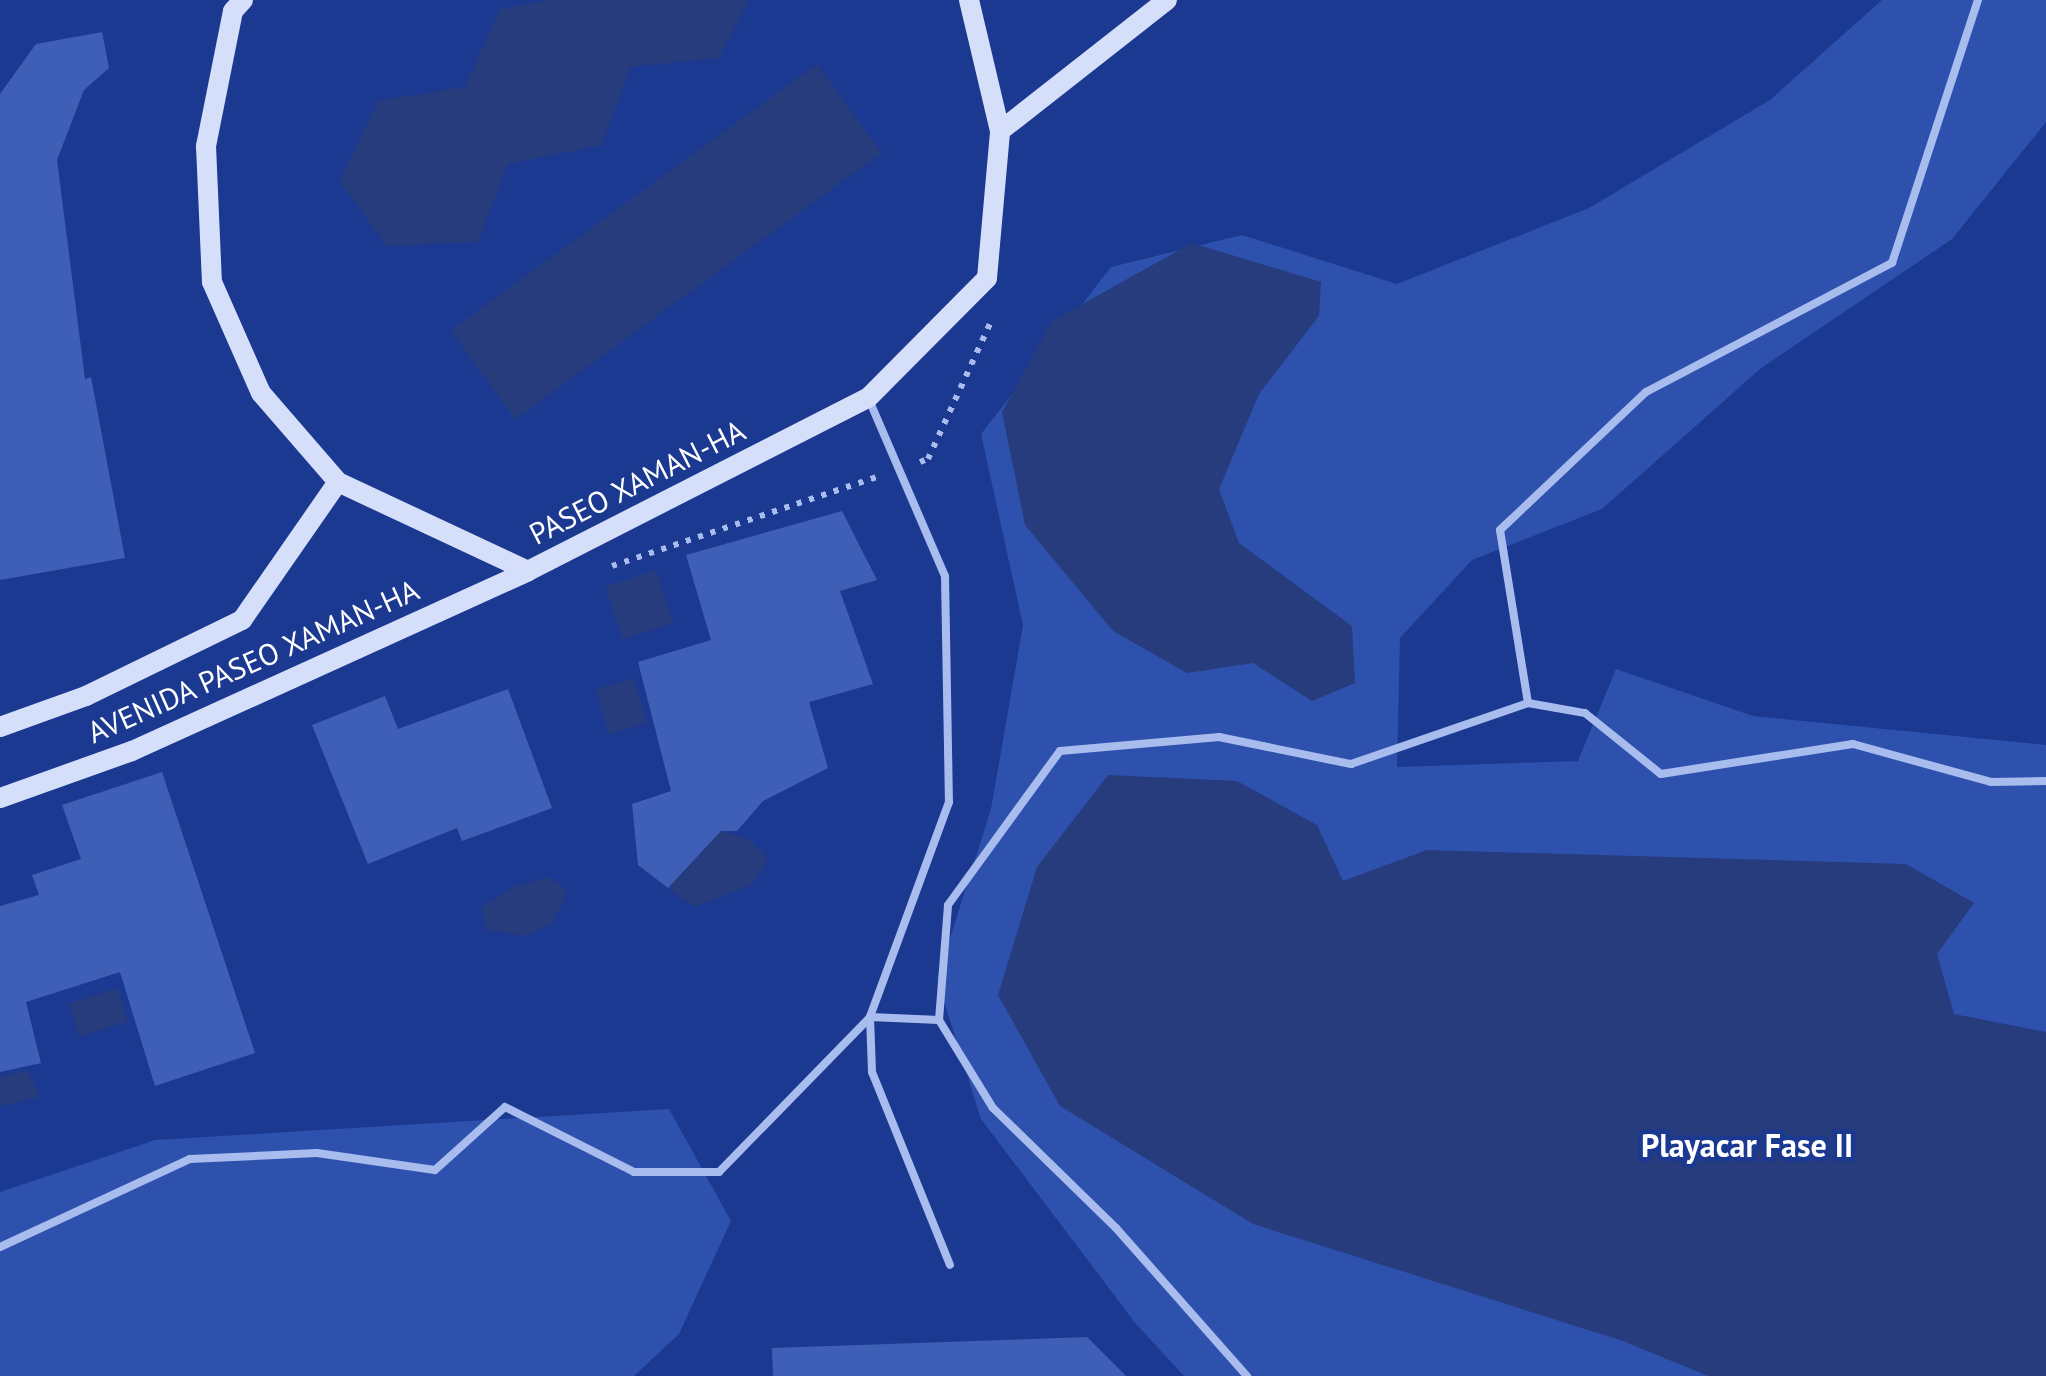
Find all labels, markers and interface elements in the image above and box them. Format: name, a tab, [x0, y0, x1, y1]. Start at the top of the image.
street label: PASEO XAMAN-HA	[523, 412, 751, 552]
street label: AVENIDA PASEO XAMAN-HA	[81, 571, 425, 751]
district label: Playacar Fase II	[1641, 1126, 1853, 1164]

